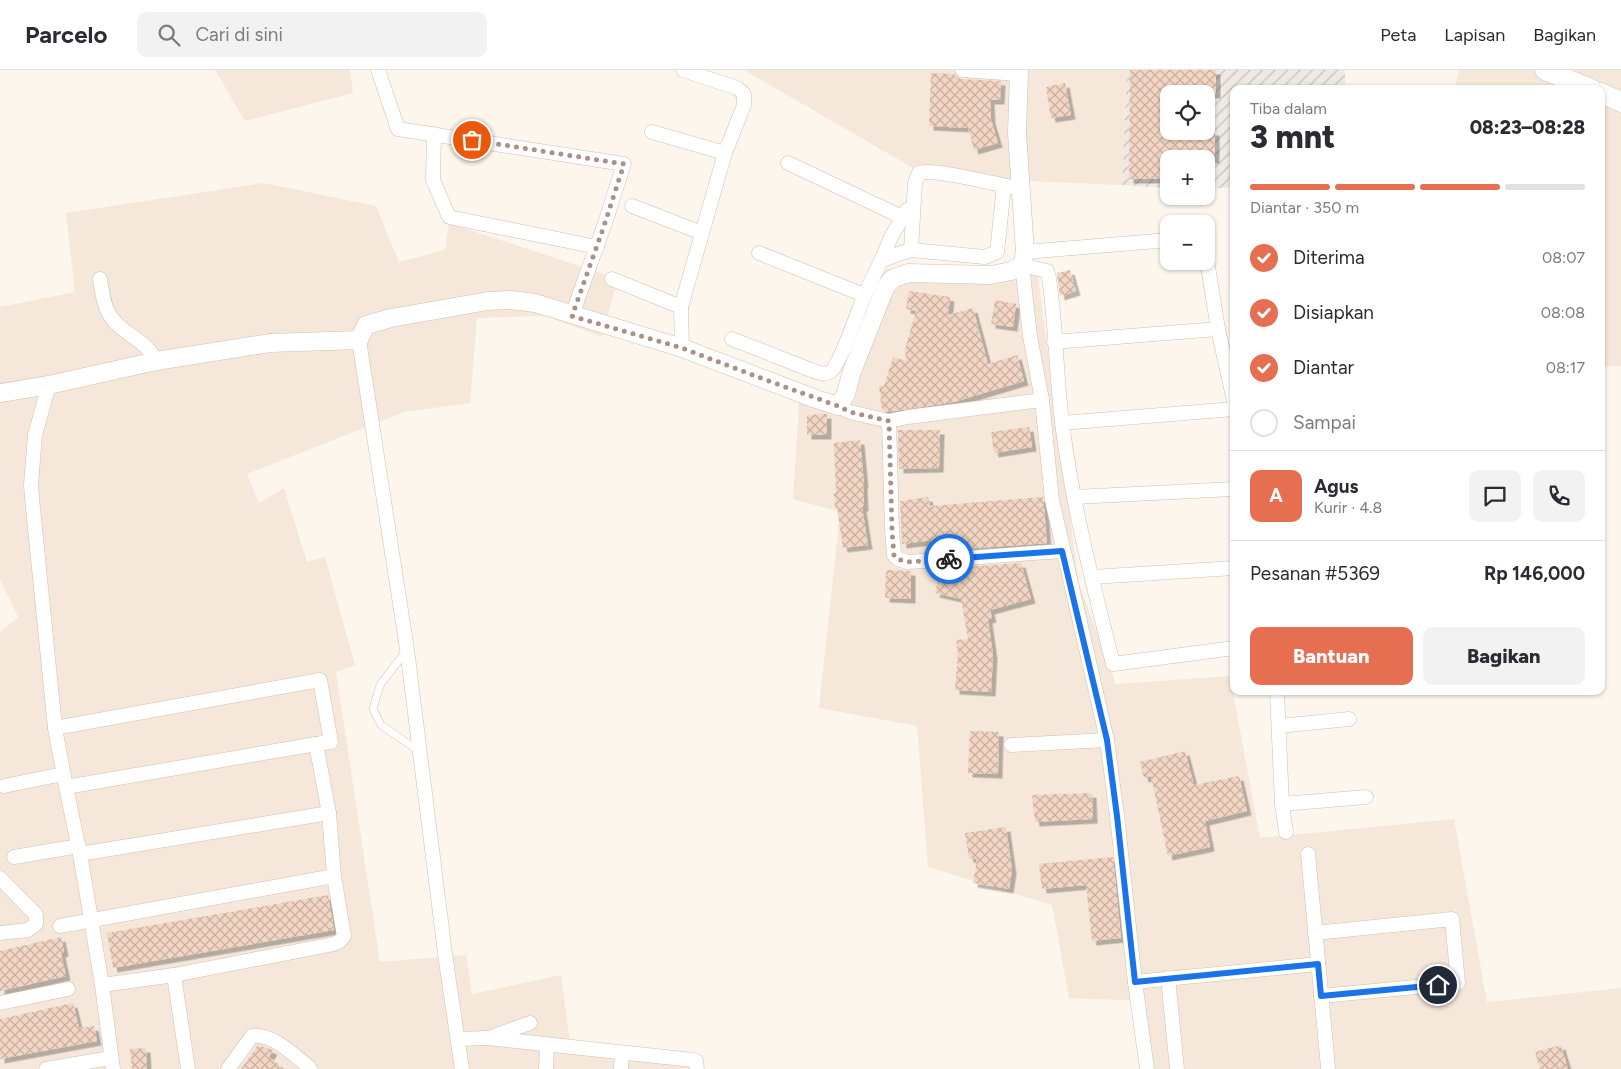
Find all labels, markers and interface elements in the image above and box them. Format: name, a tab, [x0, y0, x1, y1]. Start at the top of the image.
search box	[137, 12, 487, 57]
text: Parcelo	[25, 20, 107, 49]
icon: search	[155, 21, 183, 49]
text: Cari di sini	[195, 23, 283, 46]
text: Peta	[1380, 24, 1416, 46]
text: Lapisan	[1444, 24, 1505, 46]
text: Bagikan	[1533, 24, 1596, 46]
map controls	[1160, 85, 1215, 270]
button: locate	[1160, 85, 1215, 140]
text: Tiba dalam	[1250, 99, 1327, 118]
text: 08:23–08:28	[1470, 116, 1585, 139]
text: 3 mnt	[1250, 118, 1335, 156]
pin	[451, 119, 493, 161]
icon: bag	[458, 126, 486, 154]
button: +	[1160, 150, 1215, 205]
text: Diantar · 350 m	[1250, 198, 1359, 217]
button: −	[1160, 215, 1215, 270]
icon: check	[1250, 244, 1278, 272]
text: Diterima	[1293, 246, 1365, 269]
text: 08:07	[1542, 248, 1585, 267]
icon: check	[1250, 299, 1278, 327]
text: Disiapkan	[1293, 301, 1374, 324]
text: 08:08	[1541, 303, 1585, 322]
icon: check	[1250, 354, 1278, 382]
text: Diantar	[1293, 356, 1354, 379]
text: 08:17	[1546, 358, 1585, 377]
text: Sampai	[1293, 411, 1356, 434]
button: chat	[1469, 470, 1521, 522]
button: phone	[1533, 470, 1585, 522]
text: Agus	[1314, 475, 1358, 498]
text: A	[1269, 484, 1283, 507]
text: Kurir · 4.8	[1314, 498, 1382, 517]
courier	[924, 534, 974, 584]
icon: bike	[935, 545, 963, 573]
text: Pesanan #5369	[1250, 562, 1380, 585]
text: Rp 146,000	[1484, 562, 1585, 585]
button: Bantuan	[1250, 627, 1413, 685]
button: Bagikan	[1423, 627, 1585, 685]
pin	[1417, 964, 1459, 1006]
icon: home	[1424, 971, 1452, 999]

